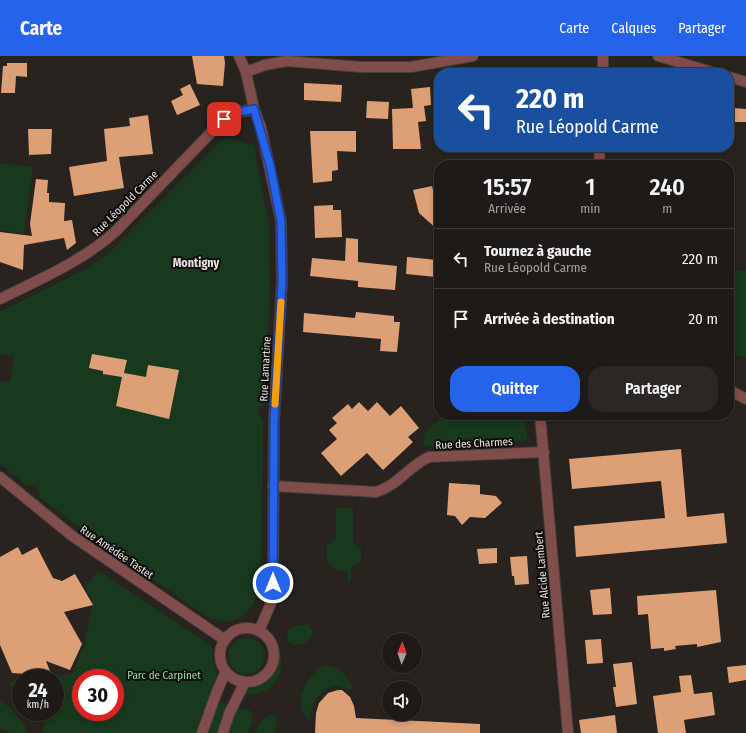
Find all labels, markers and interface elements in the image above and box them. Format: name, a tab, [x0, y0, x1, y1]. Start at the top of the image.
text: Carte	[20, 17, 62, 40]
text: Carte	[559, 20, 589, 37]
text: Calques	[611, 20, 656, 37]
text: Partager	[678, 20, 726, 37]
text: 220 m	[516, 82, 584, 115]
icon: left	[450, 84, 502, 136]
pin	[207, 102, 241, 136]
icon: arrive	[213, 108, 235, 130]
text: Rue Léopold Carme	[516, 116, 659, 138]
street label: Rue Léopold Carme	[90, 168, 161, 239]
text: 15:57	[483, 173, 531, 201]
text: 1	[585, 173, 595, 201]
text: 240	[649, 173, 685, 201]
text: Arrivée	[488, 201, 526, 216]
text: min	[580, 201, 600, 216]
text: m	[662, 201, 672, 216]
text: Tournez à gauche	[484, 242, 591, 260]
icon: left	[450, 248, 472, 270]
text: 220 m	[682, 250, 718, 268]
district label: Montigny	[173, 256, 220, 270]
text: Rue Léopold Carme	[484, 260, 587, 275]
icon: arrive	[450, 308, 472, 330]
text: Arrivée à destination	[484, 310, 615, 328]
text: 20 m	[689, 310, 718, 328]
street label: Rue Lamartine	[257, 336, 274, 402]
button: Quitter	[450, 366, 580, 412]
button: Partager	[588, 366, 718, 412]
street label: Rue des Charmes	[435, 435, 513, 452]
street label: Rue Amédée Tastet	[78, 523, 156, 582]
street label: Rue Alcide Lambert	[532, 531, 553, 619]
position arrow	[252, 562, 294, 604]
north arrow	[382, 633, 422, 673]
map controls	[382, 633, 422, 721]
speed limit sign: 30	[72, 669, 124, 721]
park label: Parc de Carpinet	[127, 669, 201, 682]
text: 24	[28, 678, 48, 702]
button: sound	[382, 681, 422, 721]
text: km/h	[27, 699, 49, 711]

